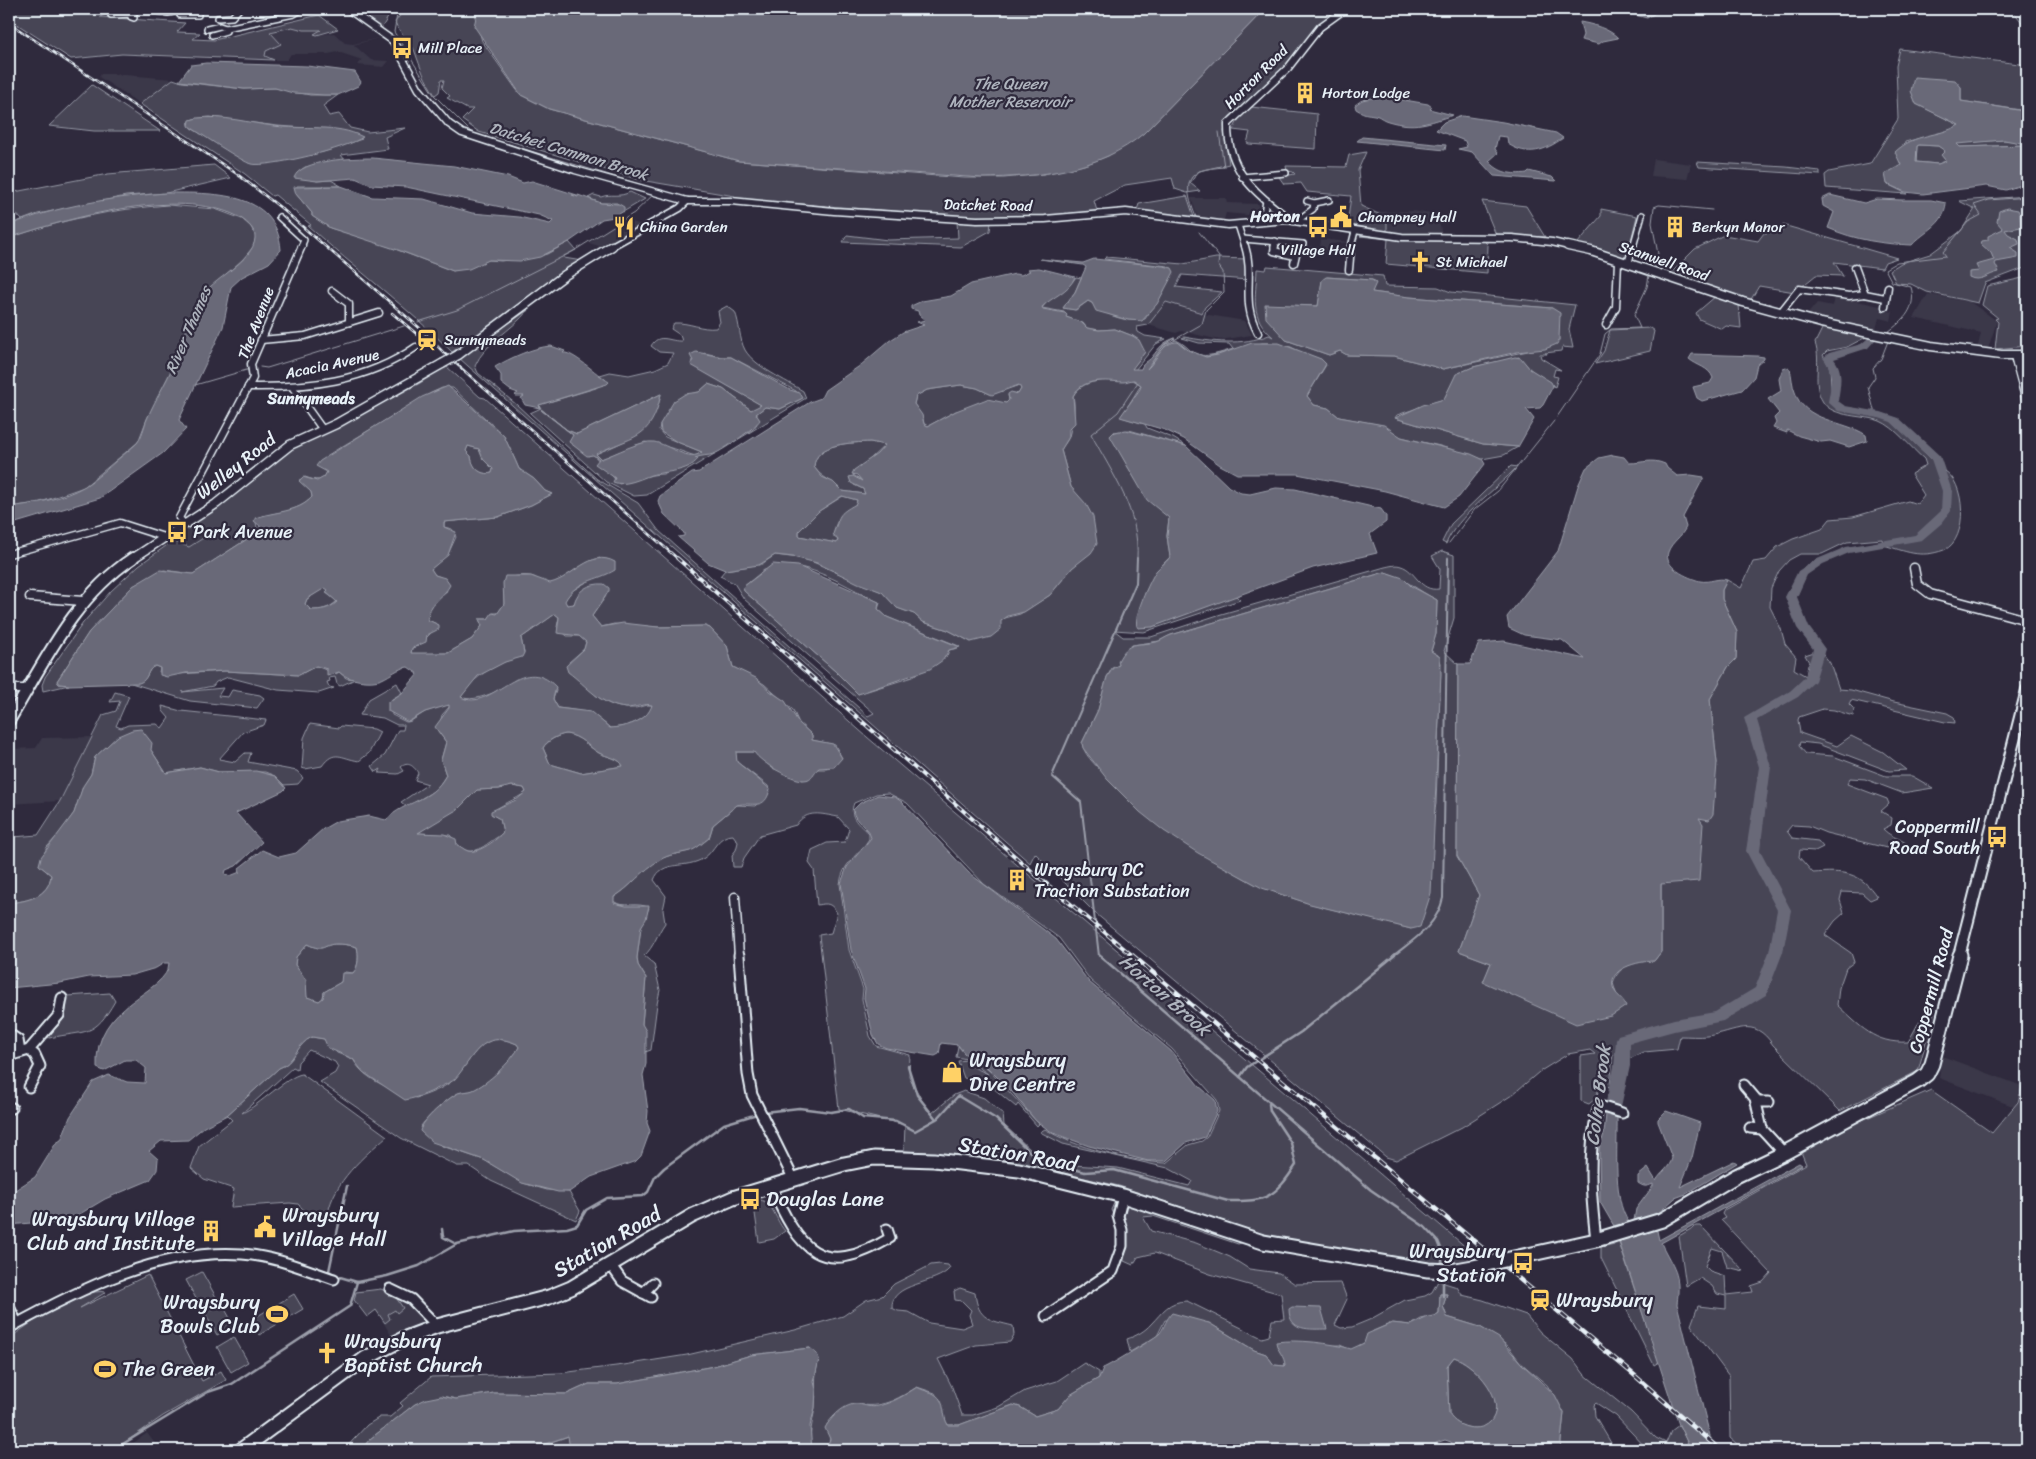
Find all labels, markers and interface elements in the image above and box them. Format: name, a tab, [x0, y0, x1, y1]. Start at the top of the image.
bus stop icon: Mill Place	[389, 35, 415, 61]
place label: Mill Place	[418, 35, 482, 61]
street label: Horton Road	[1218, 38, 1295, 115]
water label: The Queen Mother Reservoir	[949, 69, 1074, 116]
building icon: Horton Lodge	[1292, 80, 1318, 106]
place label: Horton Lodge	[1322, 80, 1410, 106]
water label: Datchet Common Brook	[486, 113, 654, 189]
street label: Datchet Road	[944, 191, 1034, 219]
district label: Horton	[1249, 202, 1300, 231]
public building icon: Champney Hall	[1328, 204, 1354, 230]
place label: Champney Hall	[1358, 204, 1457, 230]
restaurant icon: China Garden	[611, 214, 637, 240]
place label: China Garden	[640, 214, 728, 240]
bus stop icon: Village Hall	[1305, 214, 1331, 240]
building icon: Berkyn Manor	[1662, 214, 1688, 240]
place label: Berkyn Manor	[1692, 214, 1785, 240]
street label: Stanwell Road	[1615, 233, 1714, 289]
place label: Village Hall	[1281, 237, 1356, 263]
church icon: St Michael	[1407, 249, 1433, 275]
place label: St Michael	[1436, 249, 1508, 275]
water label: River Thames	[156, 280, 220, 379]
street label: The Avenue	[230, 282, 282, 363]
station icon: Sunnymeads	[414, 327, 440, 353]
place label: Sunnymeads	[444, 327, 527, 353]
street label: Acacia Avenue	[281, 341, 382, 387]
district label: Sunnymeads	[266, 384, 355, 413]
street label: Welley Road	[189, 423, 284, 508]
place label: Park Avenue	[193, 516, 293, 548]
bus stop icon: Park Avenue	[164, 519, 190, 545]
place label: Coppermill Road South	[1890, 811, 1981, 864]
bus stop icon: Coppermill Road South	[1984, 824, 2010, 850]
place label: Wraysbury DC Traction Substation	[1034, 854, 1190, 907]
building icon: Wraysbury DC Traction Substation	[1004, 867, 1030, 893]
street label: Coppermill Road	[1899, 923, 1963, 1057]
water label: Horton Brook	[1112, 945, 1221, 1046]
water label: Colne Brook	[1575, 1040, 1621, 1147]
place label: Wraysbury Dive Centre	[969, 1041, 1076, 1103]
shop icon: Wraysbury Dive Centre	[939, 1059, 965, 1085]
street label: Station Road	[956, 1125, 1082, 1183]
place label: Douglas Lane	[766, 1180, 884, 1218]
bus stop icon: Douglas Lane	[737, 1186, 763, 1212]
street label: Station Road	[545, 1195, 670, 1288]
place label: Wraysbury Village Hall	[282, 1196, 387, 1258]
place label: Wraysbury Village Club and Institute	[27, 1200, 195, 1262]
public building icon: Wraysbury Village Hall	[252, 1214, 278, 1240]
building icon: Wraysbury Village Club and Institute	[198, 1218, 224, 1244]
place label: Wraysbury Station	[1409, 1232, 1506, 1294]
bus stop icon: Wraysbury Station	[1510, 1250, 1536, 1276]
place label: Wraysbury	[1556, 1281, 1653, 1319]
place label: Wraysbury Bowls Club	[160, 1283, 260, 1345]
station icon: Wraysbury	[1527, 1287, 1553, 1313]
sports icon: Wraysbury Bowls Club	[264, 1301, 290, 1327]
place label: Wraysbury Baptist Church	[344, 1322, 483, 1384]
church icon: Wraysbury Baptist Church	[314, 1340, 340, 1366]
place label: The Green	[122, 1350, 215, 1388]
sports icon: The Green	[92, 1356, 118, 1382]

